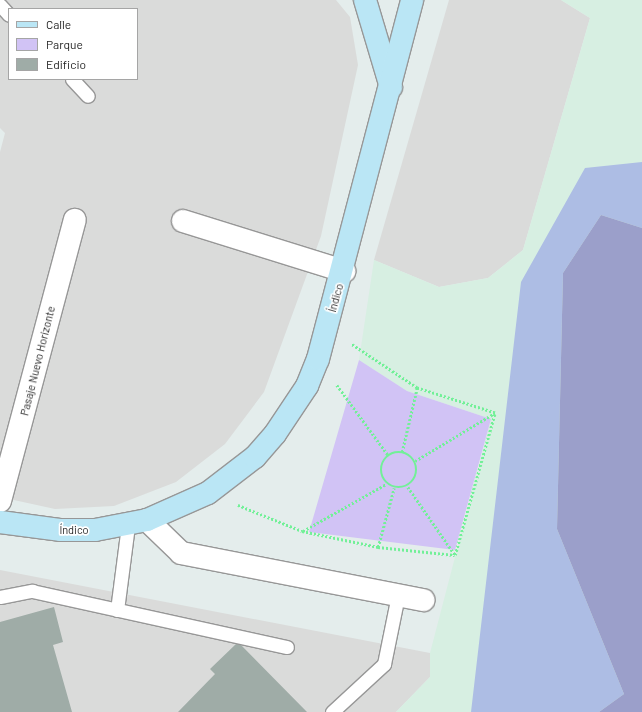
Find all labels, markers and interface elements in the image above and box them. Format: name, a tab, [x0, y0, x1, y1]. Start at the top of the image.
legend	[8, 8, 138, 80]
text: Calle	[46, 17, 71, 31]
text: Parque	[46, 37, 83, 51]
text: Edificio	[46, 57, 86, 71]
street label: Índico	[326, 282, 346, 314]
street label: Pasaje Nuevo Horizonte	[18, 305, 58, 417]
street label: Índico	[59, 523, 89, 537]

